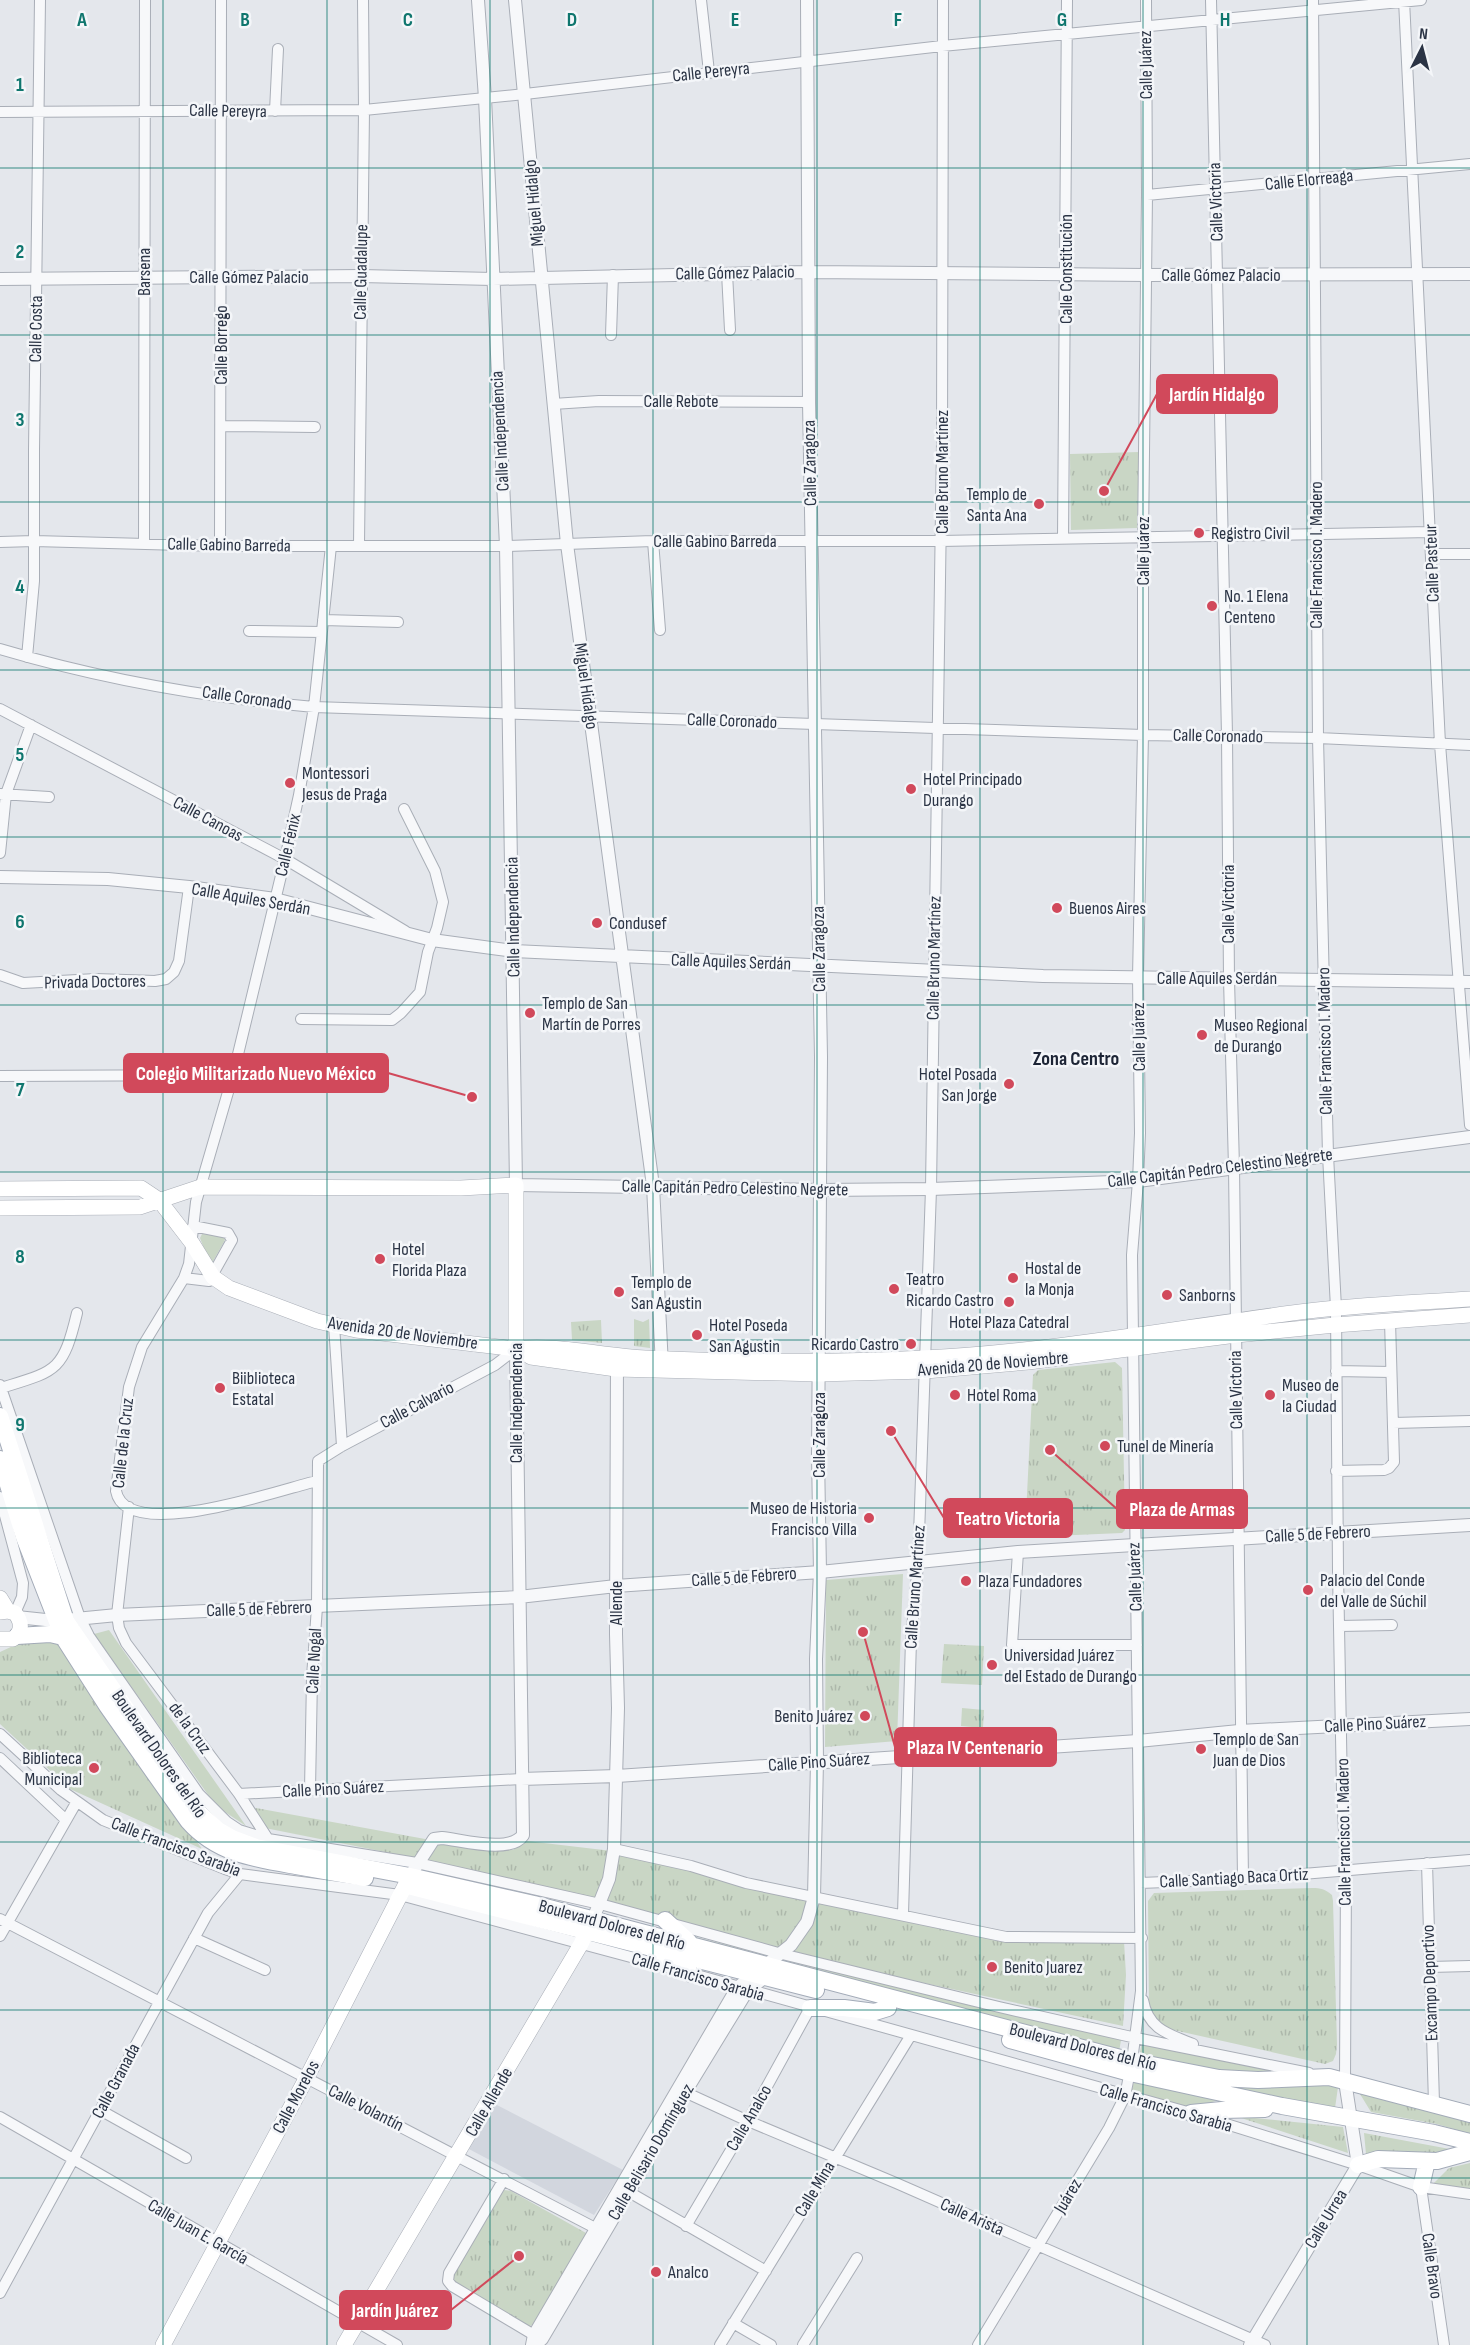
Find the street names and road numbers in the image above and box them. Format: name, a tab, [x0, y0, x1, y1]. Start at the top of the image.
street label: Calle Juárez	[1135, 30, 1157, 100]
street label: Calle Pereyra	[671, 57, 751, 87]
street label: Calle Pereyra	[189, 100, 267, 122]
street label: Miguel Hidalgo	[520, 159, 548, 247]
street label: Calle Victoria	[1204, 162, 1228, 242]
street label: Calle Elorreaga	[1264, 165, 1354, 195]
street label: Calle Constitución	[1056, 214, 1077, 324]
street label: Calle Guadalupe	[350, 224, 372, 320]
street label: Barsena	[134, 248, 155, 296]
street label: Calle Gómez Palacio	[675, 261, 795, 285]
street label: Calle Gómez Palacio	[1161, 265, 1281, 286]
street label: Calle Gómez Palacio	[189, 267, 309, 288]
street label: Calle Costa	[25, 295, 47, 363]
street label: Calle Borrego	[211, 305, 232, 385]
street label: Calle Independencia	[486, 370, 514, 492]
street label: Calle Rebote	[643, 391, 719, 412]
street label: Calle Bruno Martínez	[932, 409, 953, 534]
street label: Calle Zaragoza	[799, 420, 821, 506]
street label: Calle Francisco I. Madero	[1306, 481, 1327, 629]
street label: Calle Juárez	[1133, 516, 1154, 585]
street label: Calle Pasteur	[1420, 524, 1444, 602]
street label: Calle Gabino Barreda	[653, 531, 777, 552]
street label: Calle Gabino Barreda	[167, 533, 291, 557]
street label: Miguel Hidalgo	[570, 641, 602, 731]
street label: Calle Coronado	[201, 681, 293, 715]
street label: Calle Coronado	[687, 709, 777, 733]
street label: Calle Coronado	[1173, 725, 1263, 747]
street label: Calle Canoas	[169, 792, 247, 846]
street label: Calle Fénix	[271, 811, 305, 878]
street label: Calle Independencia	[501, 856, 525, 977]
street label: Calle Victoria	[1218, 864, 1239, 943]
street label: Calle Aquiles Serdán	[190, 878, 312, 920]
street label: Calle Bruno Martínez	[922, 895, 946, 1020]
street label: Calle Zaragoza	[808, 906, 830, 992]
street label: Calle Aquiles Serdán	[670, 949, 792, 975]
street label: Calle Francisco I. Madero	[1313, 967, 1337, 1115]
street label: Calle Aquiles Serdán	[1157, 968, 1277, 989]
street label: Privada Doctores	[44, 971, 146, 993]
street label: Calle Juárez	[1128, 1002, 1150, 1072]
street label: Calle Capitán Pedro Celestino Negrete	[1106, 1144, 1334, 1192]
street label: Calle Capitán Pedro Celestino Negrete	[621, 1176, 849, 1200]
street label: Avenida 20 de Noviembre	[326, 1312, 479, 1354]
street label: Calle Independencia	[506, 1343, 527, 1463]
street label: Avenida 20 de Noviembre	[916, 1347, 1069, 1381]
street label: Calle Victoria	[1225, 1350, 1247, 1430]
street label: Calle Calvario	[377, 1377, 457, 1433]
street label: Calle Zaragoza	[809, 1392, 830, 1478]
street label: Calle de la Cruz	[108, 1396, 138, 1489]
street label: Calle 5 de Febrero	[1265, 1521, 1371, 1547]
street label: Calle Bruno Martínez	[900, 1524, 930, 1650]
street label: Calle Juárez	[1123, 1542, 1147, 1612]
street label: Calle 5 de Febrero	[691, 1563, 797, 1591]
street label: Allende	[606, 1581, 627, 1626]
street label: Calle 5 de Febrero	[206, 1597, 312, 1621]
street label: Calle Nogal	[302, 1628, 326, 1694]
street label: Boulevard Dolores del Río	[107, 1686, 211, 1822]
street label: de la Cruz	[164, 1698, 216, 1758]
street label: Calle Pino Suárez	[1324, 1711, 1427, 1737]
street label: Calle Pino Suárez	[767, 1748, 871, 1776]
street label: Calle Francisco I. Madero	[1332, 1758, 1356, 1906]
street label: Calle Pino Suárez	[282, 1776, 385, 1802]
street label: Calle Francisco Sarabia	[108, 1813, 244, 1881]
street label: Calle Santiago Baca Ortiz	[1159, 1864, 1310, 1892]
street label: Boulevard Dolores del Río	[536, 1895, 688, 1955]
street label: Excampo Deportivo	[1417, 1924, 1443, 2042]
street label: Calle Francisco Sarabia	[629, 1948, 767, 2006]
street label: Boulevard Dolores del Río	[1007, 2019, 1159, 2075]
street label: Calle Granada	[87, 2040, 145, 2122]
street label: Calle Morelos	[268, 2057, 324, 2137]
street label: Calle Allende	[461, 2064, 517, 2140]
street label: Calle Francisco Sarabia	[1097, 2079, 1235, 2137]
street label: Calle Volantín	[325, 2080, 407, 2136]
street label: Calle Belisario Domínguez	[603, 2080, 699, 2224]
street label: Calle Analco	[722, 2081, 776, 2155]
street label: Calle Mina	[790, 2157, 840, 2220]
street label: Juárez	[1049, 2174, 1087, 2218]
street label: Calle Urrea	[1300, 2186, 1352, 2252]
street label: Calle Arista	[937, 2194, 1007, 2240]
street label: Calle Juan E. García	[144, 2195, 252, 2269]
street label: Calle Bravo	[1417, 2232, 1447, 2300]

